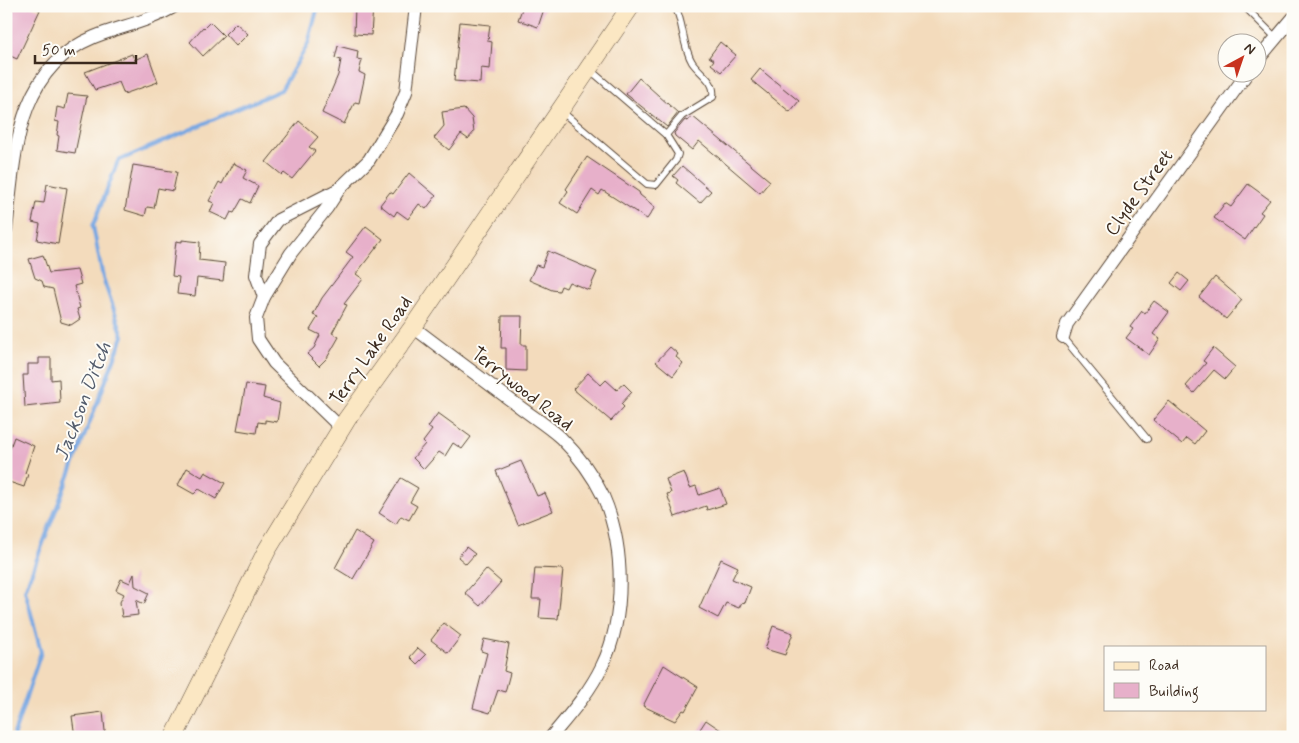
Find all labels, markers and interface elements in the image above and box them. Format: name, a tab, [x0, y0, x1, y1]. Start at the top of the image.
scale bar	[35, 32, 136, 64]
north arrow	[1216, 32, 1266, 82]
text: N	[1240, 39, 1259, 59]
text: 50 m	[42, 41, 76, 61]
street label: Clyde Street	[1099, 145, 1179, 241]
street label: Terry Lake Road	[324, 291, 419, 411]
water label: Jackson Ditch	[48, 338, 119, 465]
street label: Terrywood Road	[465, 341, 578, 438]
legend	[1104, 646, 1266, 710]
text: Road	[1149, 656, 1179, 676]
text: Building	[1149, 682, 1199, 703]

